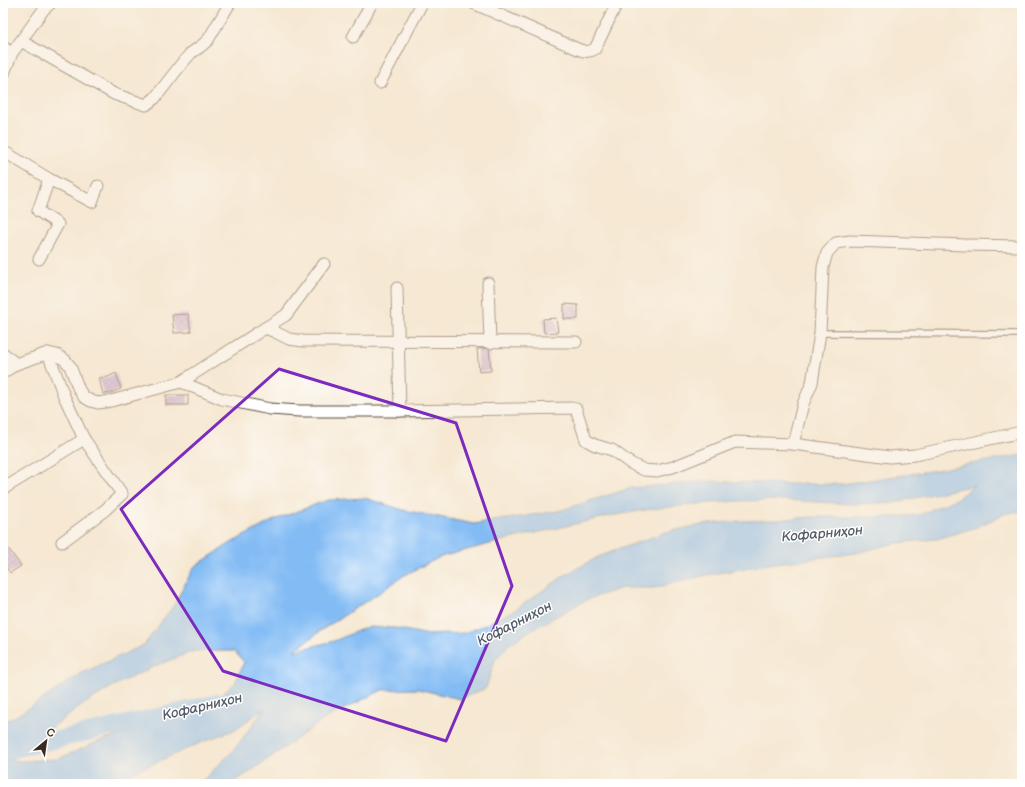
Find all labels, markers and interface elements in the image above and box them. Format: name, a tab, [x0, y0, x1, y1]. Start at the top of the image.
water label: Кофарниҳон	[781, 521, 864, 546]
water label: Кофарниҳон	[474, 597, 555, 650]
water label: Кофарниҳон	[160, 689, 244, 724]
north arrow	[26, 721, 66, 761]
text: С	[44, 725, 57, 740]

